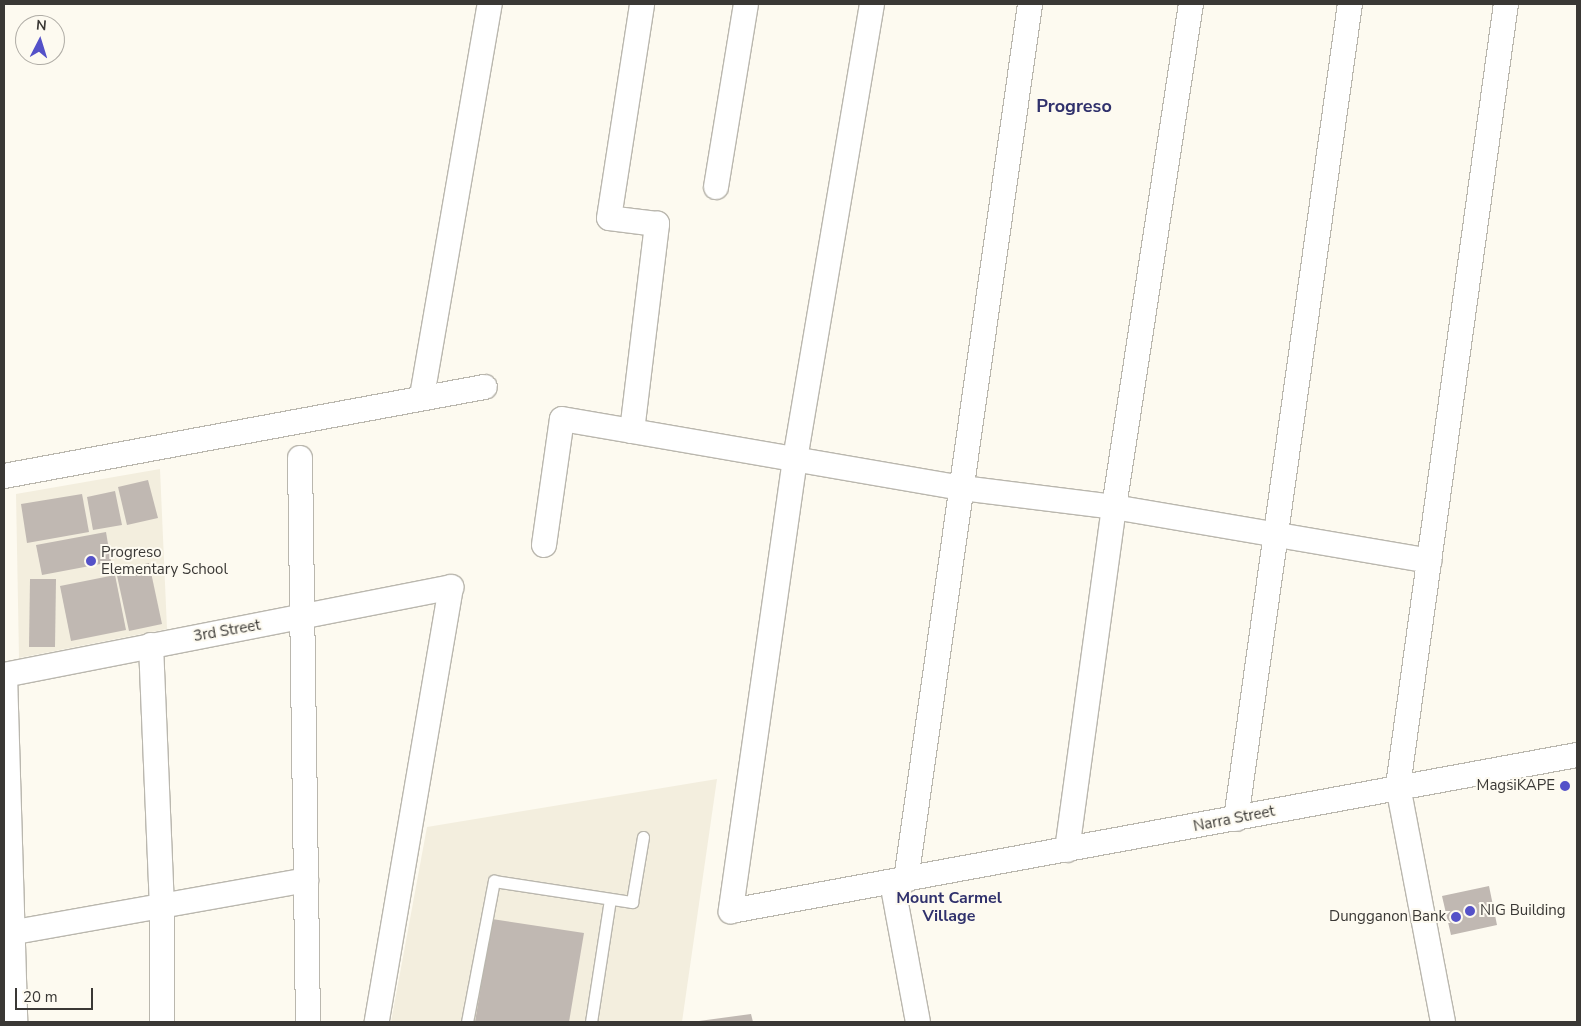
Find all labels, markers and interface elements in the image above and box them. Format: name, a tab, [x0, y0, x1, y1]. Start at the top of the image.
north arrow	[15, 15, 65, 65]
text: N	[35, 16, 47, 35]
district label: Progreso	[1036, 95, 1112, 117]
place label: Progreso Elementary School	[101, 543, 228, 578]
marker: Progreso Elementary School	[85, 555, 97, 567]
street label: 3rd Street	[192, 616, 262, 646]
place label: MagsiKAPE	[1477, 777, 1555, 795]
marker: MagsiKAPE	[1559, 780, 1571, 792]
street label: Narra Street	[1192, 802, 1276, 836]
district label: Mount Carmel Village	[896, 888, 1002, 926]
place label: NIG Building	[1480, 902, 1566, 920]
marker: NIG Building	[1464, 905, 1476, 917]
place label: Dungganon Bank	[1329, 908, 1446, 926]
marker: Dungganon Bank	[1450, 911, 1462, 923]
scale bar	[18, 978, 95, 1010]
text: 20 m	[23, 987, 58, 1007]

